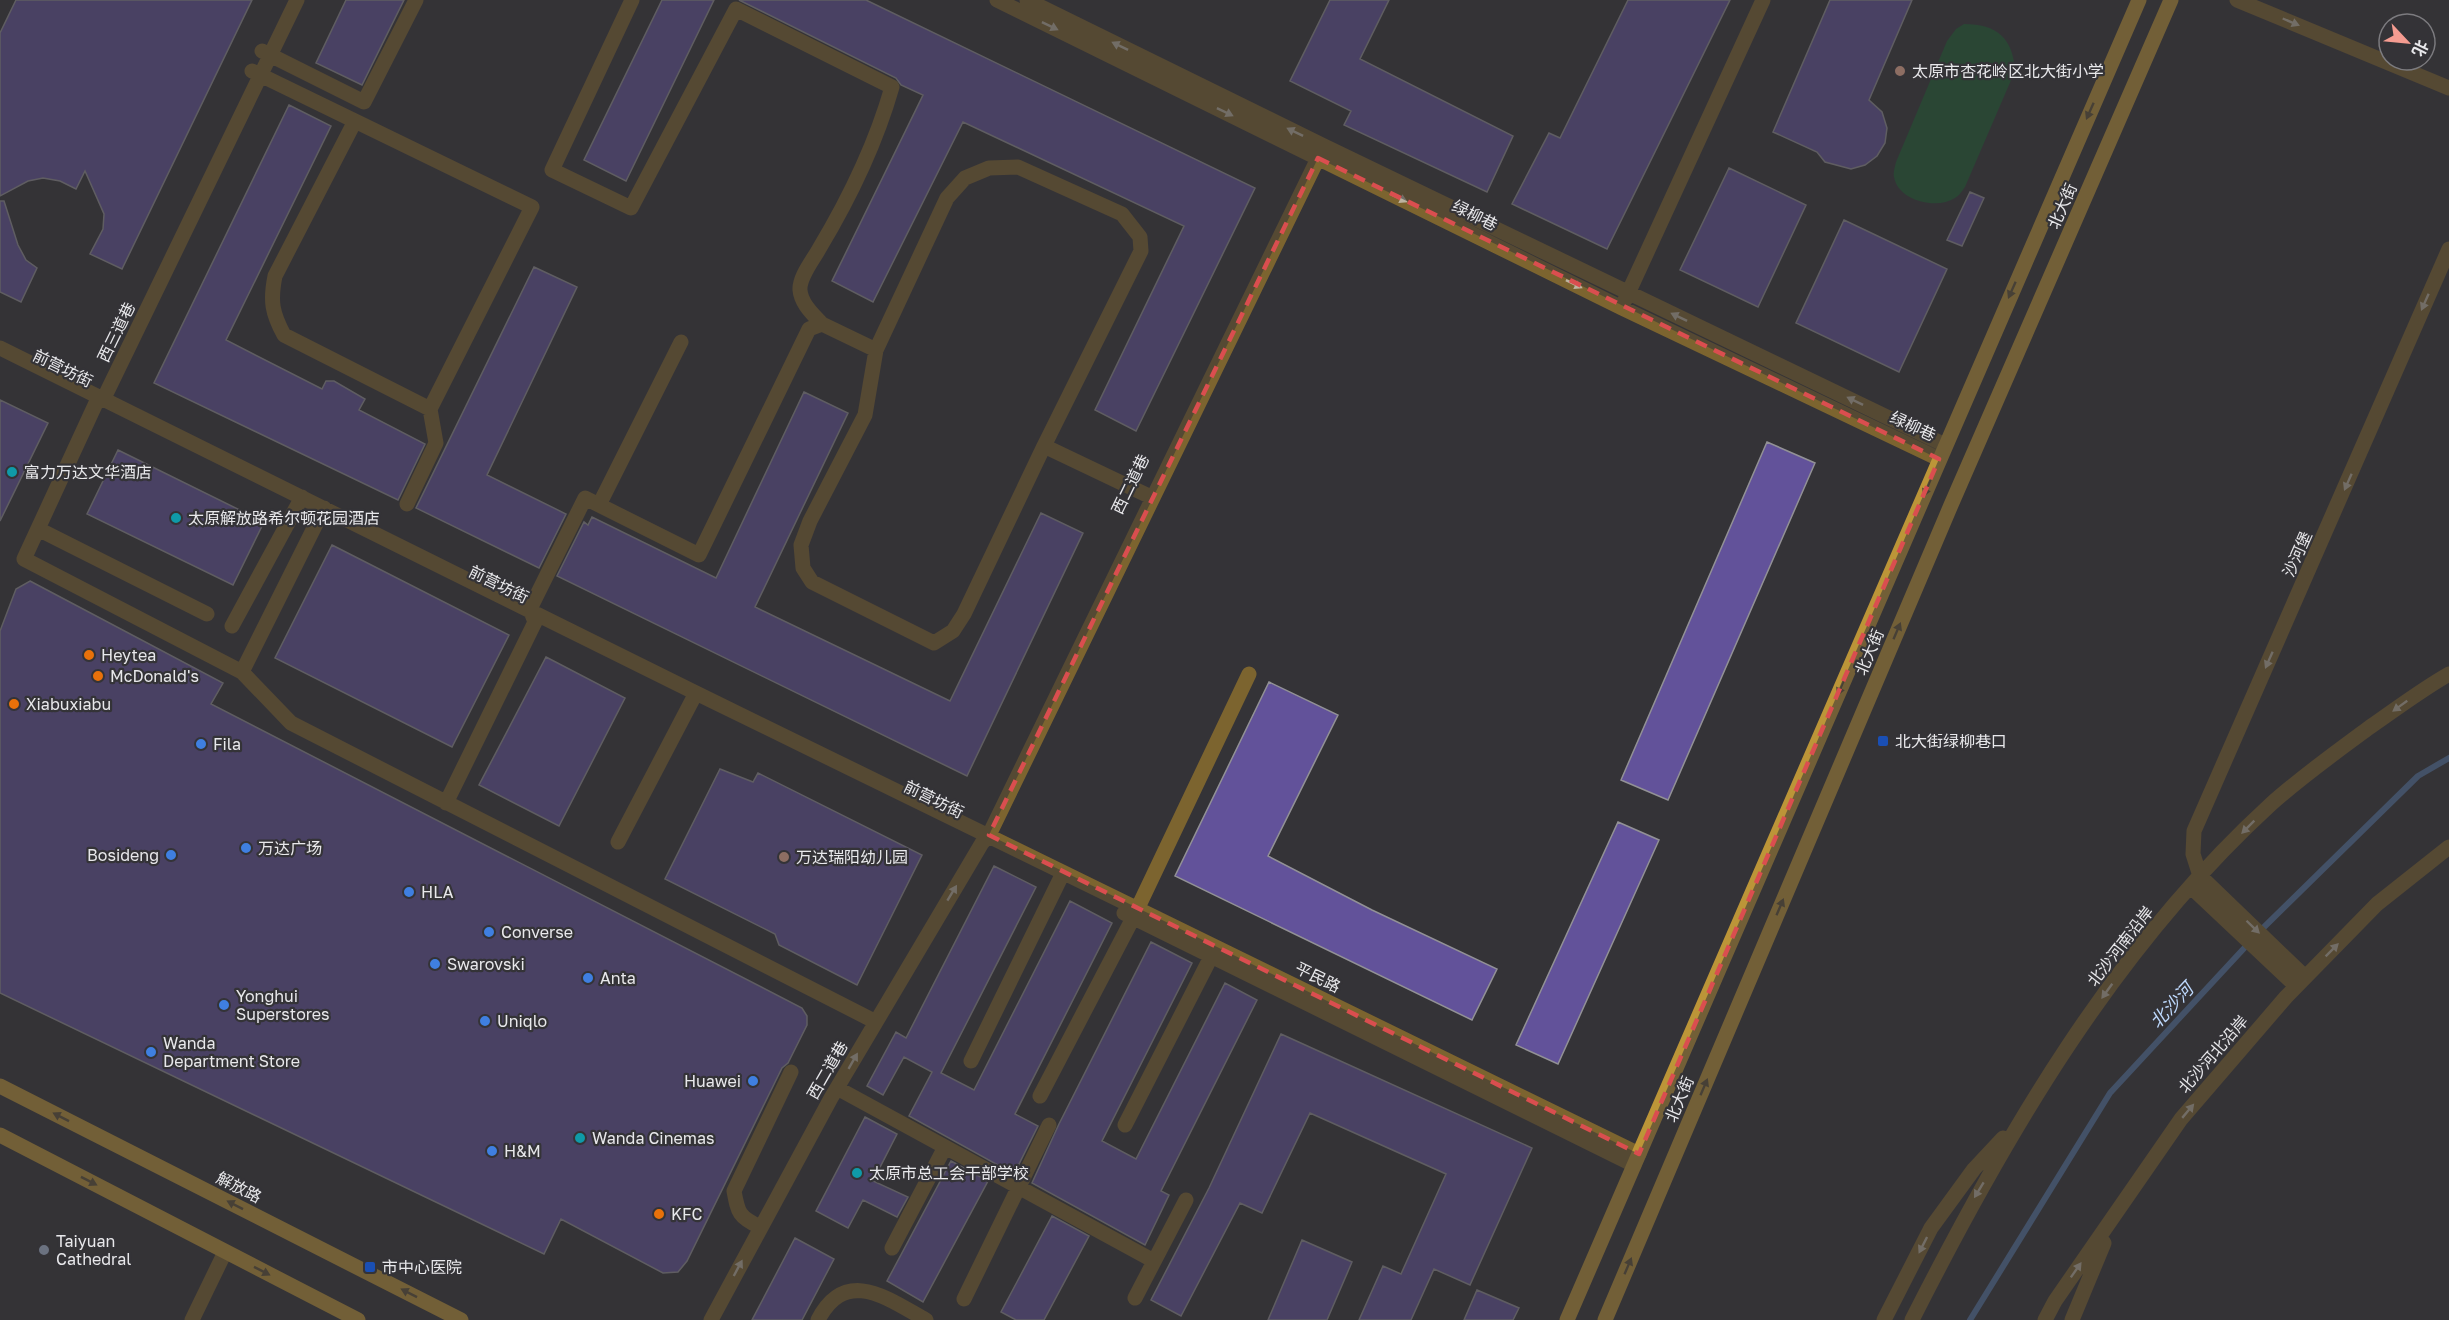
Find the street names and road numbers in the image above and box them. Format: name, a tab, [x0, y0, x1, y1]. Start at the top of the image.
street label: 北大街	[2043, 180, 2081, 232]
street label: 绿柳巷	[1449, 195, 1501, 235]
street label: 西三道巷	[93, 299, 139, 365]
street label: 前营坊街	[30, 345, 96, 391]
street label: 绿柳巷	[1887, 407, 1939, 445]
street label: 西二道巷	[1107, 451, 1153, 517]
street label: 沙河堡	[2278, 528, 2316, 580]
street label: 前营坊街	[466, 561, 532, 607]
street label: 北大街	[1850, 626, 1888, 678]
street label: 前营坊街	[901, 776, 967, 822]
street label: 北沙河南沿岸	[2083, 902, 2157, 990]
street label: 平民路	[1292, 957, 1344, 997]
street label: 北沙河北沿岸	[2174, 1011, 2252, 1097]
street label: 西二道巷	[802, 1037, 852, 1103]
street label: 北大街	[1660, 1073, 1698, 1125]
street label: 解放路	[213, 1167, 265, 1207]

